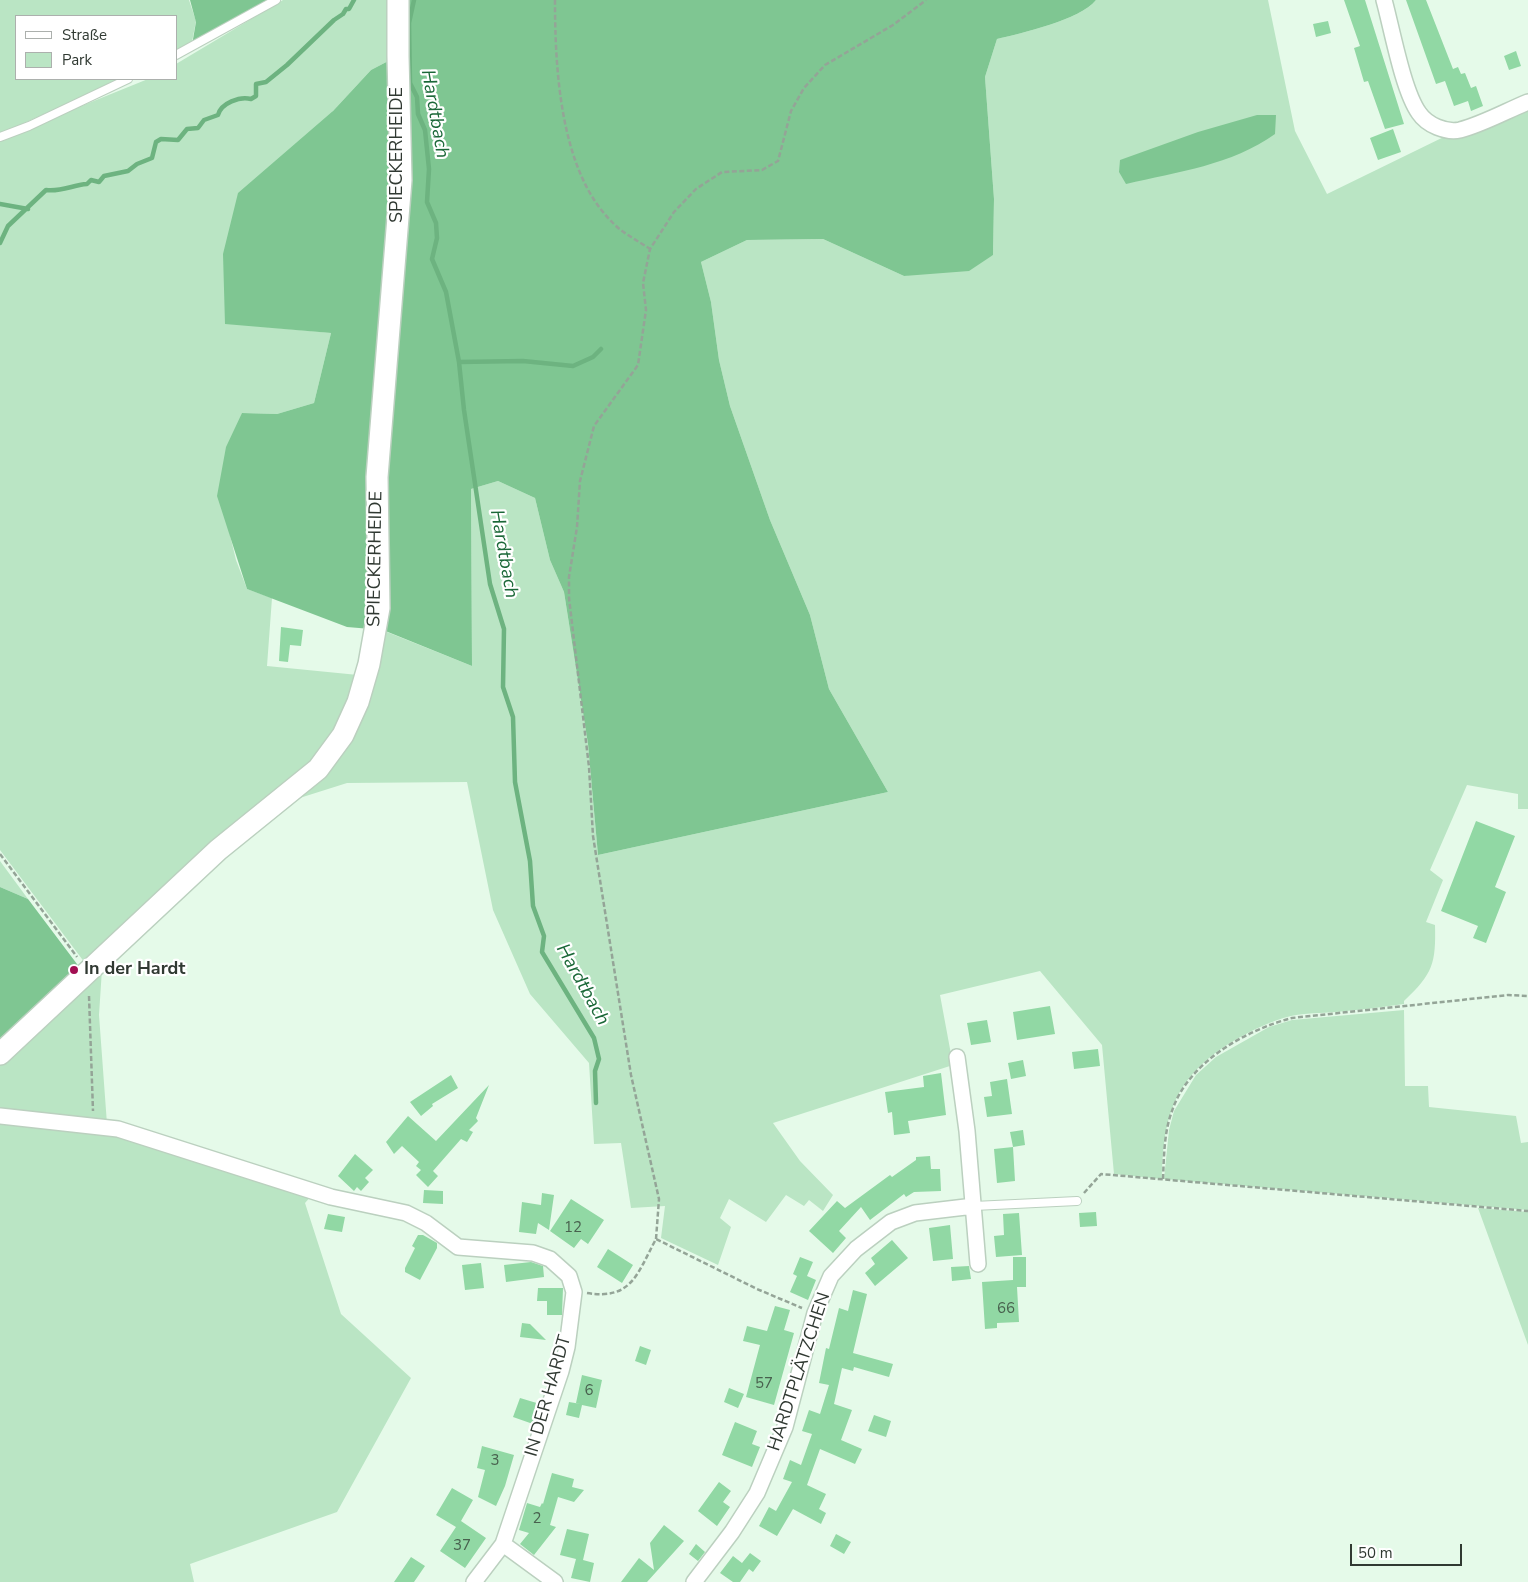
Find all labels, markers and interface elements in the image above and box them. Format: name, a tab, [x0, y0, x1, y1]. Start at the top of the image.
legend	[15, 15, 178, 80]
text: Straße	[62, 25, 107, 45]
text: Park	[62, 50, 92, 70]
water label: Hardtbach	[415, 68, 453, 160]
street label: SPIECKERHEIDE	[387, 87, 409, 223]
street label: SPIECKERHEIDE	[364, 491, 388, 627]
water label: Hardtbach	[484, 508, 522, 600]
water label: Hardtbach	[550, 940, 614, 1030]
place label: In der Hardt	[84, 959, 185, 981]
marker: In der Hardt	[68, 964, 80, 976]
house number: 12	[564, 1219, 582, 1237]
street label: HARDTPLÄTZCHEN	[764, 1290, 836, 1454]
house number: 66	[997, 1300, 1015, 1318]
street label: IN DER HARDT	[521, 1333, 577, 1459]
house number: 57	[755, 1375, 773, 1393]
house number: 6	[585, 1382, 593, 1400]
house number: 3	[491, 1452, 499, 1470]
house number: 2	[533, 1510, 541, 1528]
scale bar	[1353, 1534, 1466, 1566]
house number: 37	[453, 1537, 471, 1555]
text: 50 m	[1358, 1543, 1393, 1563]

